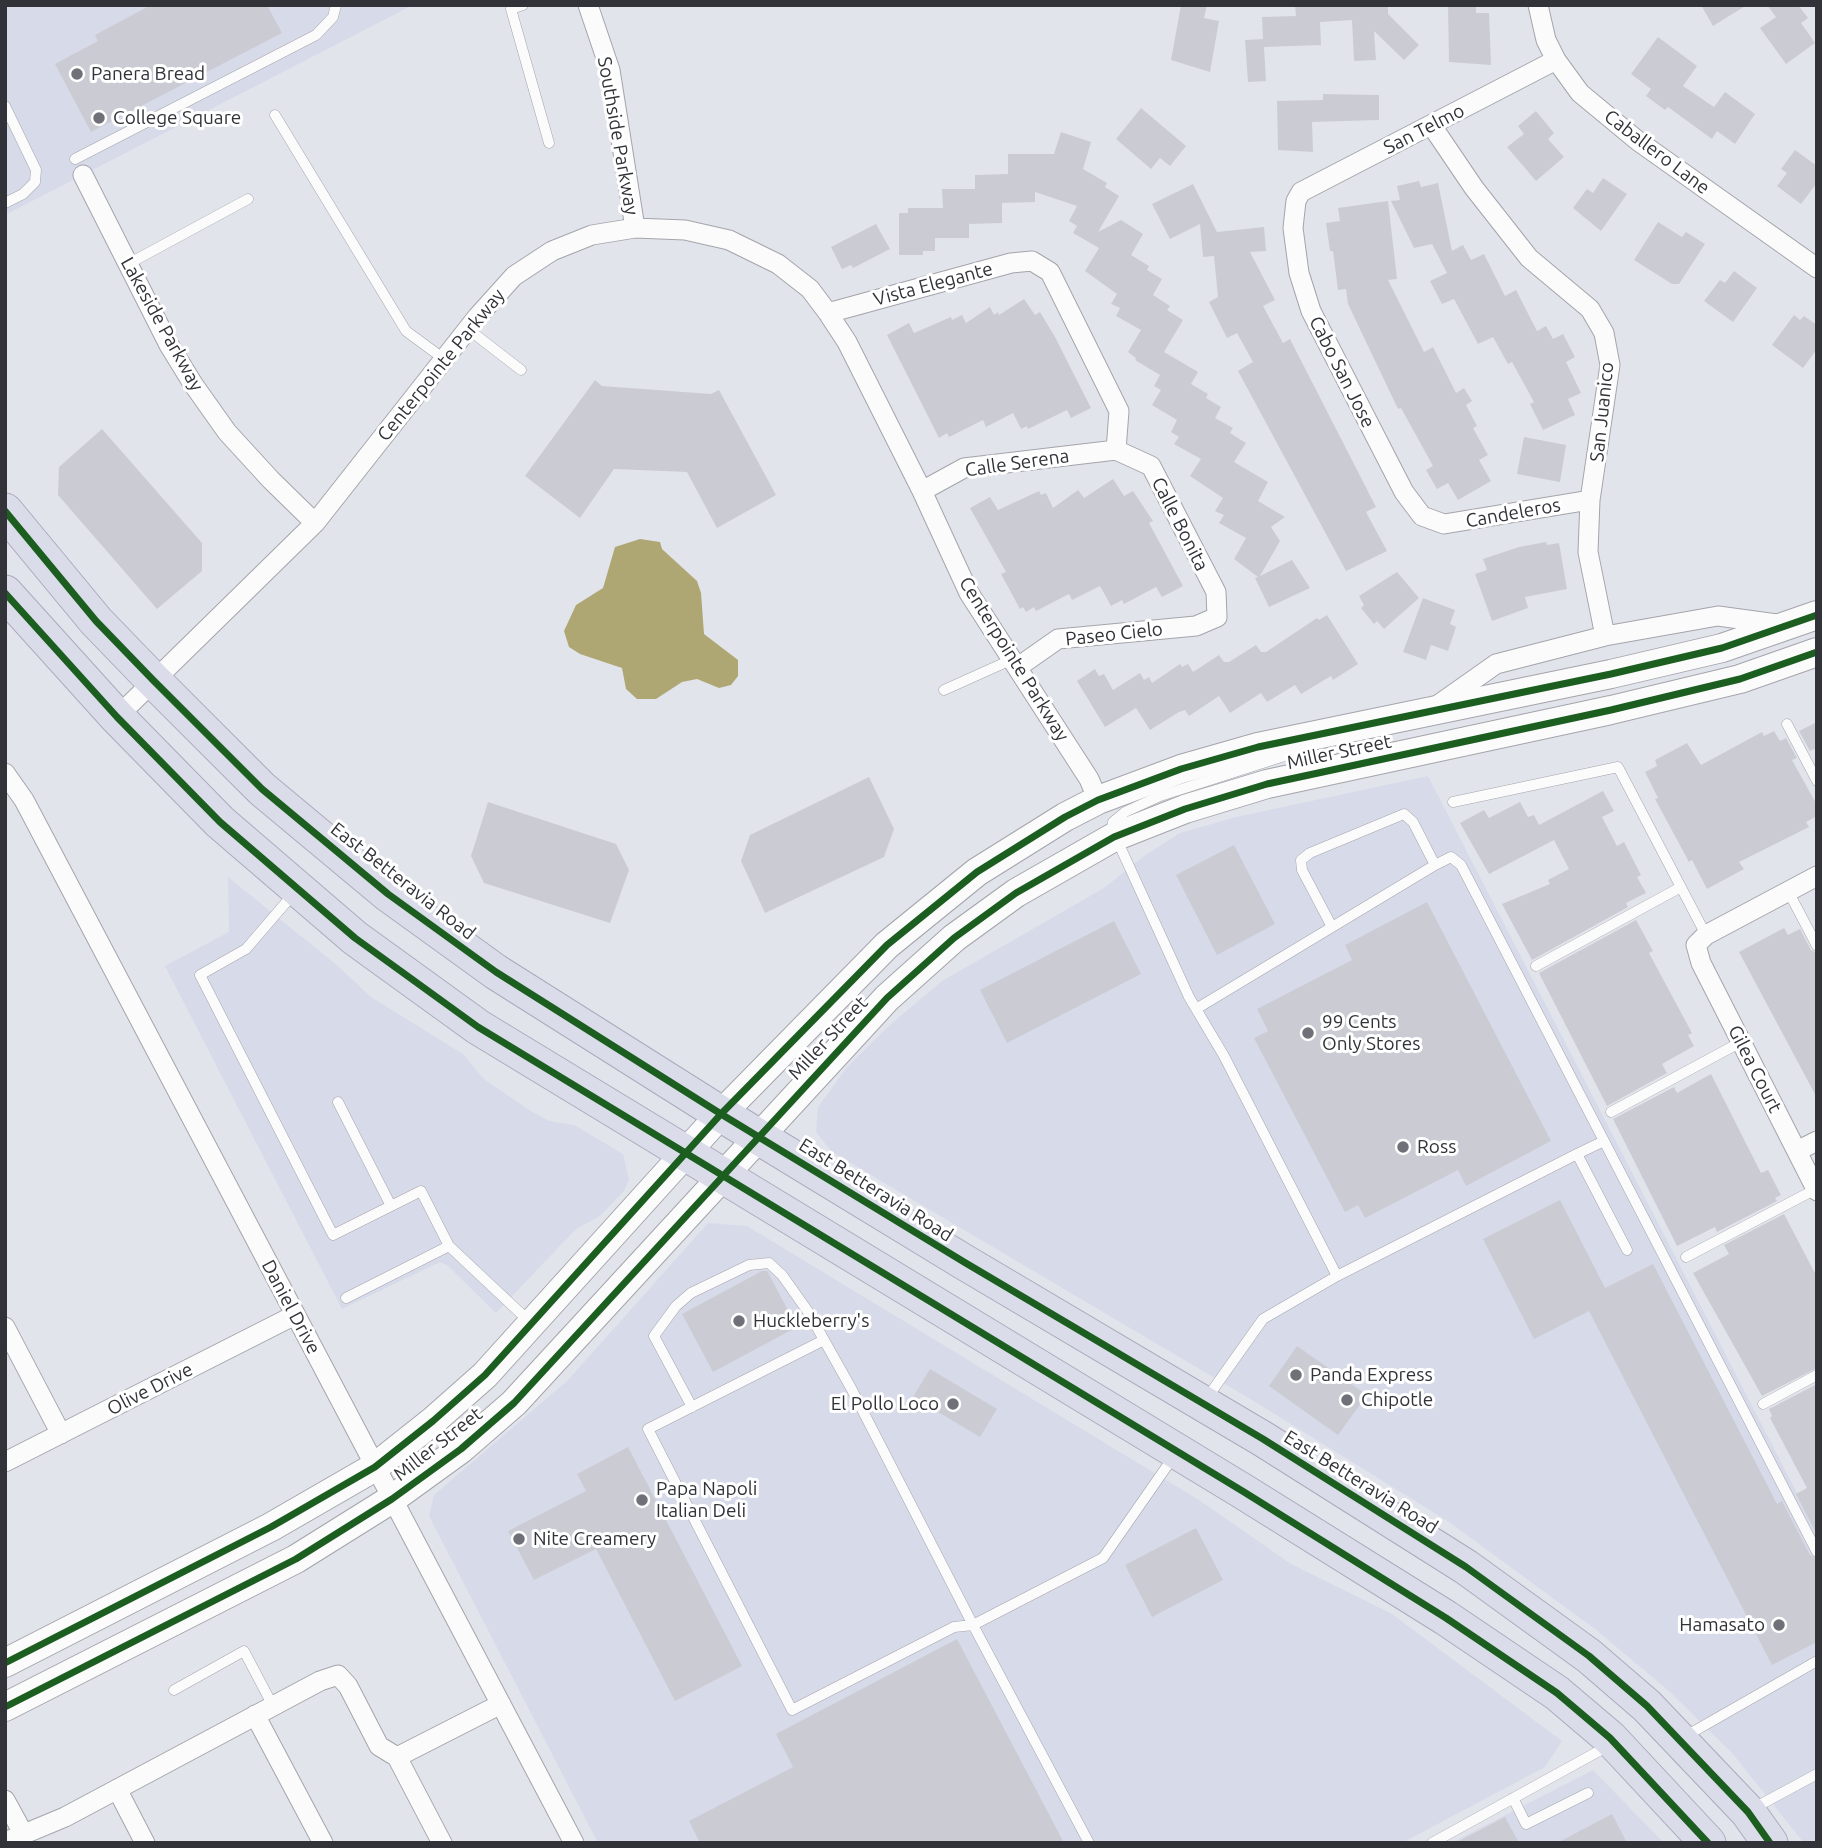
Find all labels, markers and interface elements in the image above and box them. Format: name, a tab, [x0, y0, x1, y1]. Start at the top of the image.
street label: Southside Parkway	[593, 55, 643, 217]
place label: Panera Bread	[91, 63, 205, 85]
marker: Panera Bread	[69, 66, 85, 82]
street label: San Telmo	[1380, 99, 1468, 159]
street label: Caballero Lane	[1600, 105, 1714, 199]
place label: College Square	[113, 107, 241, 129]
marker: College Square	[91, 110, 107, 126]
street label: Lakeside Parkway	[116, 253, 208, 395]
street label: Vista Elegante	[871, 257, 995, 311]
street label: Centerpointe Parkway	[373, 284, 509, 446]
street label: Cabo San Jose	[1304, 312, 1380, 432]
street label: San Juanico	[1585, 361, 1619, 463]
street label: Calle Serena	[963, 444, 1071, 482]
street label: Calle Bonita	[1147, 473, 1213, 575]
street label: Candeleros	[1464, 493, 1562, 533]
street label: Centerpointe Parkway	[954, 573, 1074, 745]
street label: Paseo Cielo	[1064, 618, 1164, 650]
street label: Miller Street	[1285, 730, 1393, 774]
street label: East Betteravia Road	[326, 817, 480, 945]
street label: Miller Street	[783, 991, 873, 1085]
place label: 99 Cents Only Stores	[1322, 1011, 1420, 1055]
street label: Gilea Court	[1723, 1021, 1787, 1117]
marker: 99 Cents Only Stores	[1300, 1025, 1316, 1041]
street label: East Betteravia Road	[795, 1133, 957, 1247]
place label: Ross	[1417, 1136, 1456, 1158]
marker: Ross	[1395, 1139, 1411, 1155]
street label: Daniel Drive	[257, 1256, 325, 1358]
place label: Huckleberry's	[753, 1310, 869, 1332]
marker: Huckleberry's	[731, 1313, 747, 1329]
street label: Olive Drive	[103, 1358, 197, 1420]
place label: Panda Express	[1310, 1364, 1433, 1386]
marker: Panda Express	[1288, 1367, 1304, 1383]
place label: Chipotle	[1361, 1389, 1433, 1411]
marker: Chipotle	[1339, 1392, 1355, 1408]
place label: El Pollo Loco	[831, 1393, 939, 1415]
marker: El Pollo Loco	[945, 1396, 961, 1412]
street label: Miller Street	[389, 1402, 487, 1486]
street label: East Betteravia Road	[1280, 1425, 1442, 1539]
place label: Papa Napoli Italian Deli	[656, 1478, 757, 1522]
marker: Papa Napoli Italian Deli	[634, 1492, 650, 1508]
place label: Nite Creamery	[533, 1528, 656, 1550]
marker: Nite Creamery	[511, 1531, 527, 1547]
place label: Hamasato	[1679, 1614, 1765, 1636]
marker: Hamasato	[1771, 1617, 1787, 1633]

